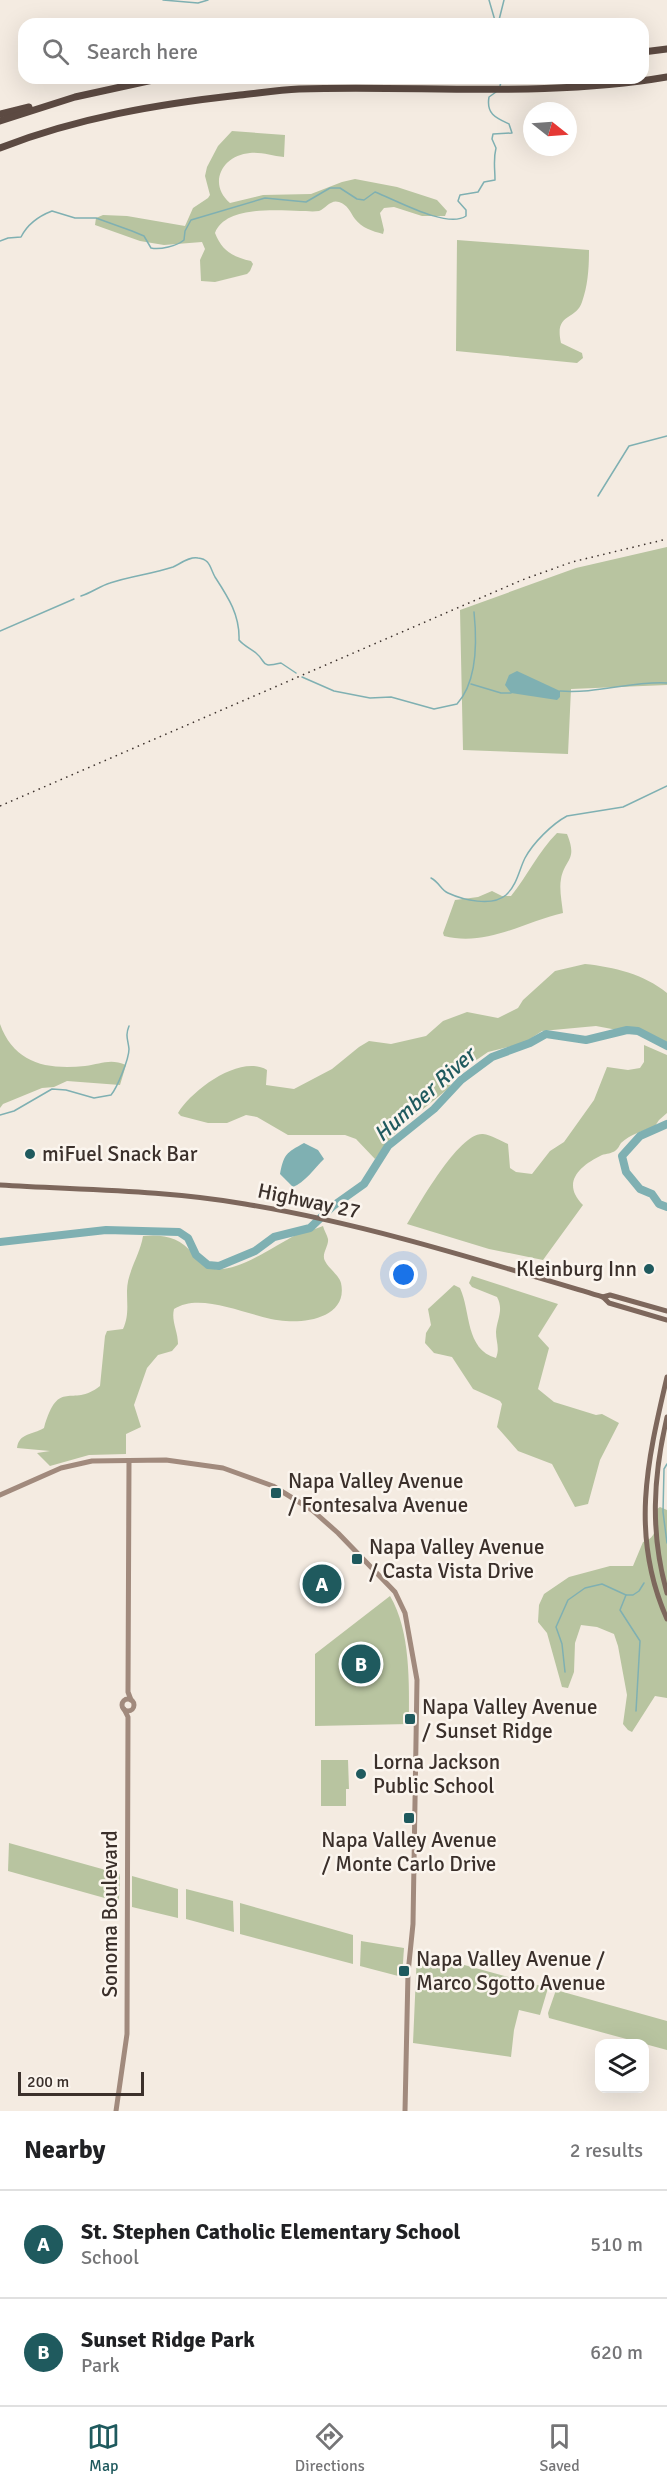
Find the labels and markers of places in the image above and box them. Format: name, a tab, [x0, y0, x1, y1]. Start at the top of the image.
place label: miFuel Snack Bar	[42, 1141, 198, 1167]
marker: miFuel Snack Bar	[23, 1147, 37, 1161]
place label: Kleinburg Inn	[516, 1256, 637, 1282]
marker: Kleinburg Inn	[642, 1262, 656, 1276]
place label: Napa Valley Avenue / Fontesalva Avenue	[288, 1468, 468, 1518]
marker: Napa Valley Avenue / Fontesalva Avenue	[269, 1486, 283, 1500]
place label: Napa Valley Avenue / Casta Vista Drive	[369, 1534, 544, 1584]
marker: Napa Valley Avenue / Casta Vista Drive	[350, 1552, 364, 1566]
pin: A	[302, 1562, 342, 1606]
pin: B	[342, 1642, 380, 1686]
place label: Napa Valley Avenue / Sunset Ridge	[422, 1694, 597, 1744]
marker: Napa Valley Avenue / Sunset Ridge	[403, 1712, 417, 1726]
place label: Lorna Jackson Public School	[373, 1749, 500, 1799]
marker: Lorna Jackson Public School	[354, 1767, 368, 1781]
marker: Napa Valley Avenue / Monte Carlo Drive	[402, 1811, 416, 1825]
place label: Napa Valley Avenue / Monte Carlo Drive	[321, 1827, 497, 1877]
place label: Napa Valley Avenue / Marco Sgotto Avenue	[416, 1946, 605, 1996]
marker: Napa Valley Avenue / Marco Sgotto Avenue	[397, 1964, 411, 1978]

